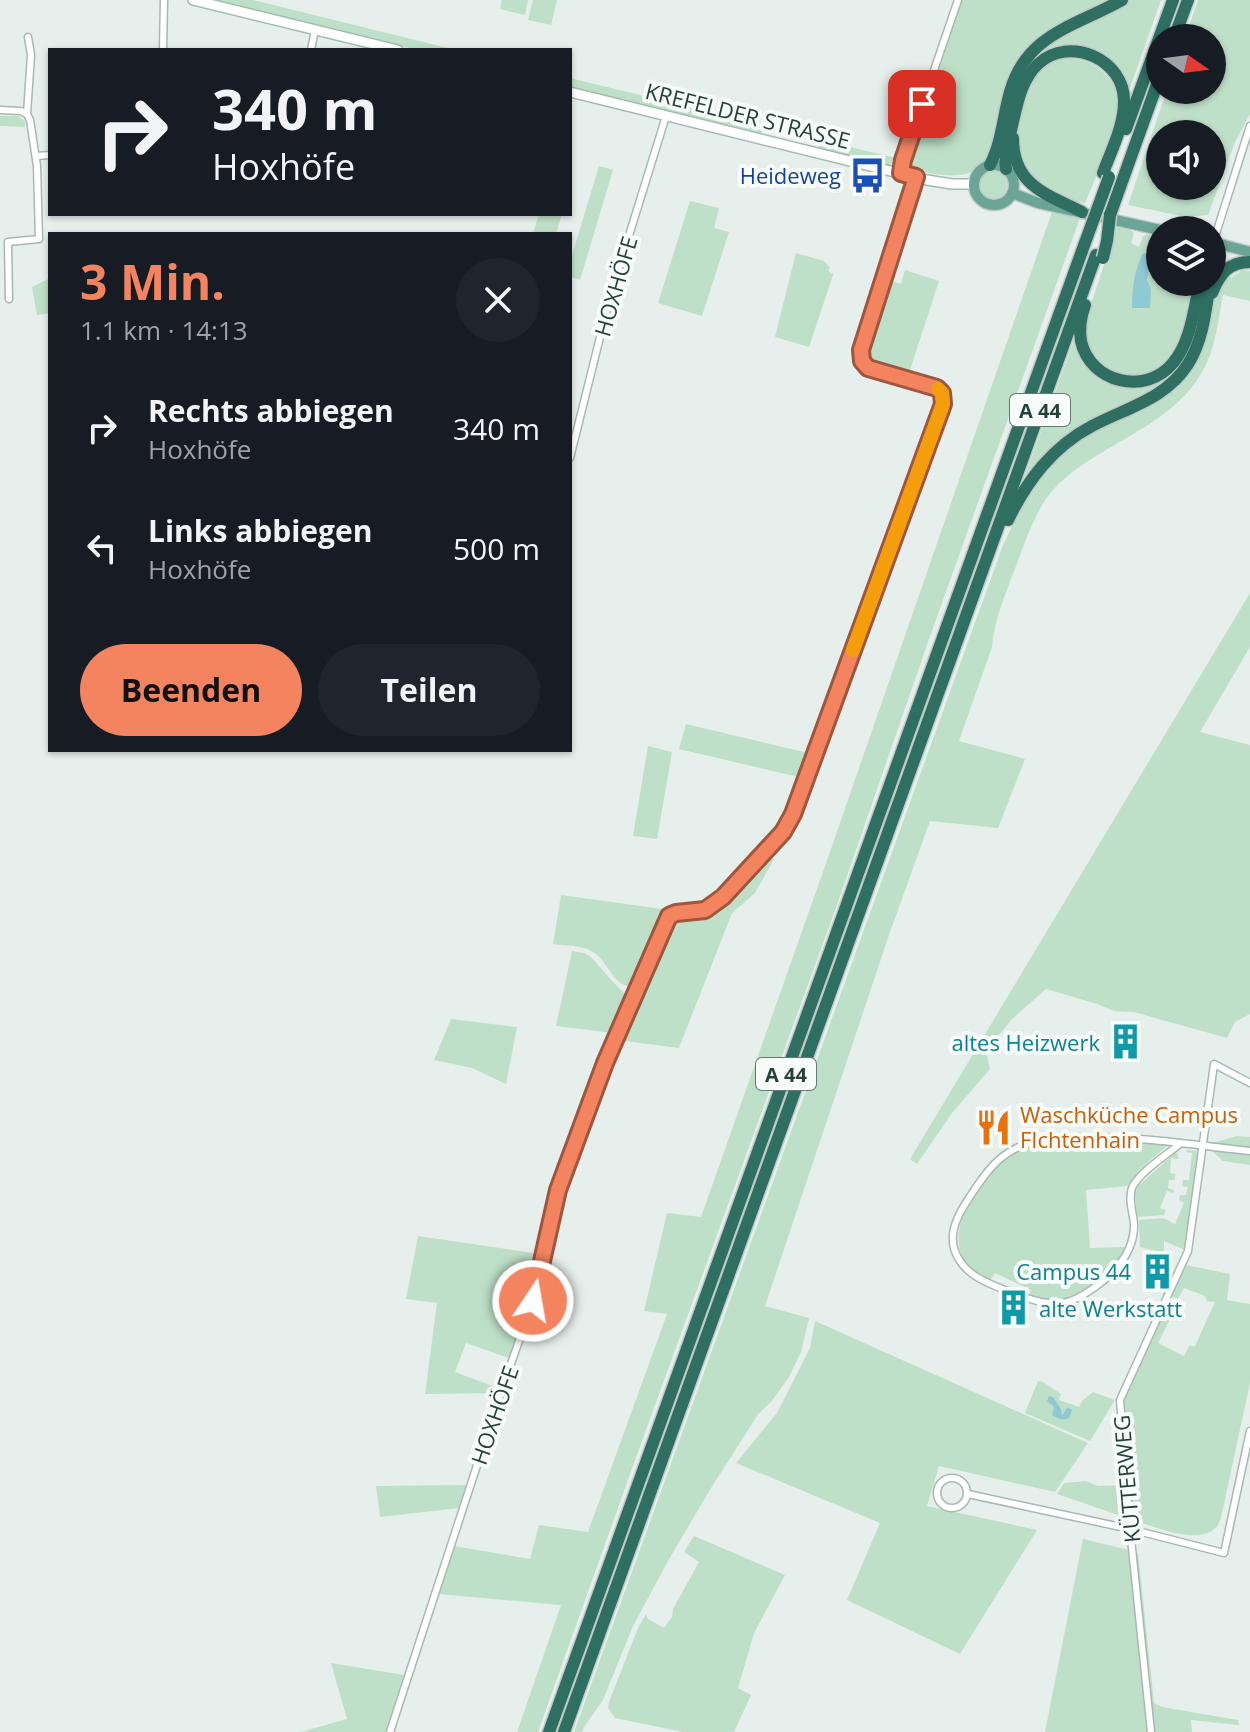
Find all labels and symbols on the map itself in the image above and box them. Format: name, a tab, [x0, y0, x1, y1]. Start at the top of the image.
north arrow	[1146, 24, 1226, 104]
pin	[888, 70, 956, 138]
street label: KREFELDER STRASSE	[643, 75, 853, 155]
bus stop icon: Heideweg	[848, 156, 886, 194]
place label: Heideweg	[740, 160, 841, 190]
street label: HOXHÖFE	[586, 232, 644, 340]
road number: A 44	[1010, 394, 1070, 426]
building icon: altes Heizwerk	[1107, 1023, 1145, 1061]
place label: altes Heizwerk	[951, 1027, 1100, 1057]
road number: A 44	[756, 1058, 816, 1090]
place label: Waschküche Campus FIchtenhain	[1020, 1099, 1238, 1154]
restaurant icon: Waschküche Campus FIchtenhain	[975, 1108, 1013, 1146]
building icon: Campus 44	[1138, 1252, 1176, 1290]
place label: Campus 44	[1016, 1256, 1131, 1286]
position arrow	[491, 1259, 575, 1343]
building icon: alte Werkstatt	[994, 1289, 1032, 1327]
place label: alte Werkstatt	[1039, 1293, 1182, 1323]
street label: HOXHÖFE	[463, 1361, 525, 1469]
street label: KÜTTERWEG	[1105, 1414, 1147, 1544]

